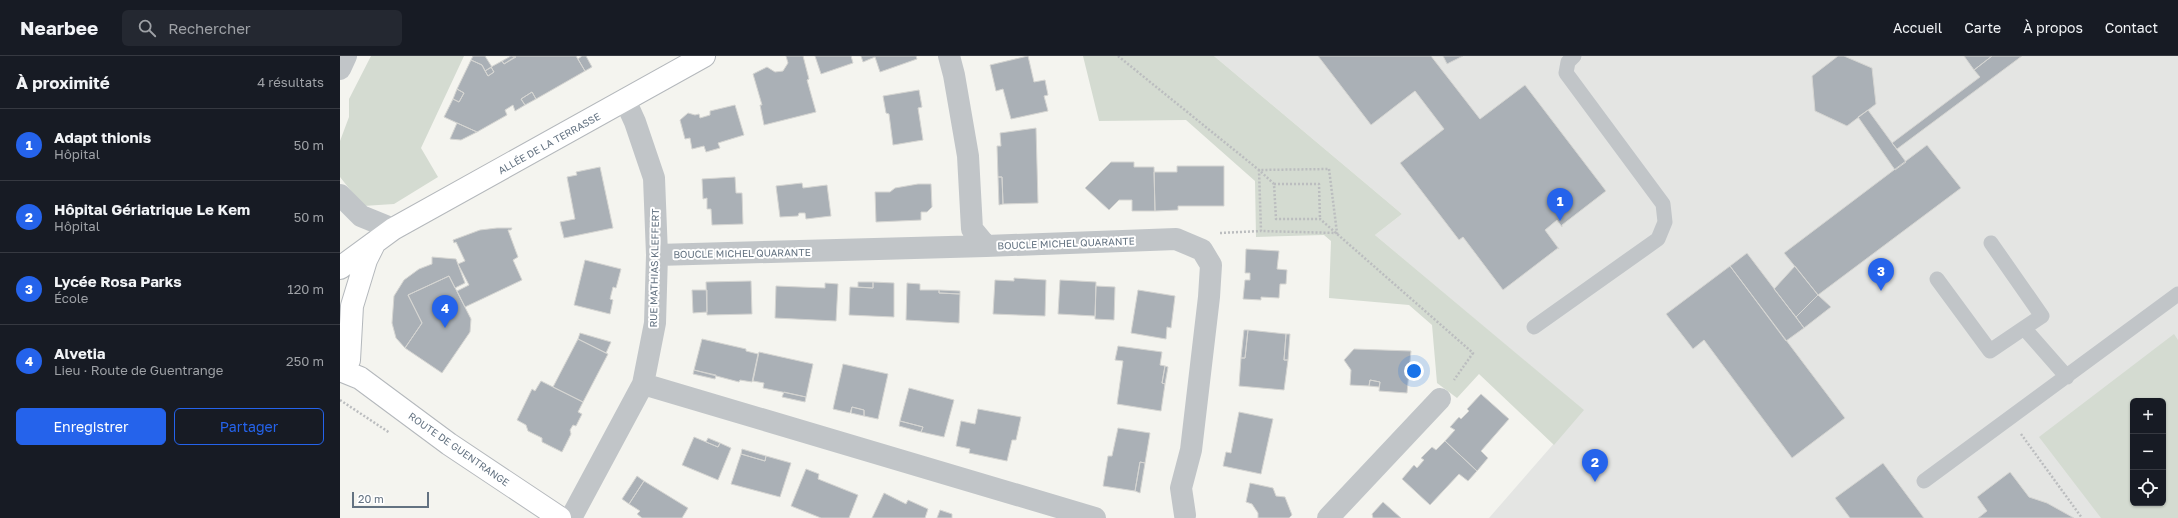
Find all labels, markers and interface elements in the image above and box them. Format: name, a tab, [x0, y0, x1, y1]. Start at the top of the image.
search box	[122, 10, 402, 46]
text: Nearbee	[20, 16, 98, 39]
icon: search	[136, 17, 158, 39]
text: Rechercher	[168, 19, 251, 37]
text: Accueil	[1893, 19, 1942, 36]
text: Carte	[1964, 19, 2001, 36]
text: À propos	[2023, 19, 2083, 36]
text: Contact	[2105, 19, 2158, 36]
text: À proximité	[16, 72, 110, 93]
text: 4 résultats	[257, 74, 324, 90]
street label: ALLÉE DE LA TERRASSE	[496, 110, 602, 176]
text: Adapt thionis	[54, 128, 151, 146]
text: 1	[26, 137, 32, 153]
text: 50 m	[294, 137, 324, 153]
text: Hôpital	[54, 146, 100, 162]
pin: 1	[1547, 188, 1573, 221]
text: Hôpital Gériatrique Le Kem	[54, 200, 250, 218]
street label: RUE MATHIAS KLEFFERT	[647, 208, 661, 328]
text: 2	[25, 209, 33, 225]
text: 50 m	[294, 209, 324, 225]
text: Hôpital	[54, 218, 100, 234]
street label: BOUCLE MICHEL QUARANTE	[997, 235, 1135, 251]
street label: BOUCLE MICHEL QUARANTE	[673, 246, 811, 260]
pin: 3	[1868, 258, 1894, 291]
text: Lycée Rosa Parks	[54, 272, 182, 290]
text: 3	[25, 281, 33, 297]
text: 120 m	[287, 281, 324, 297]
text: École	[54, 290, 88, 306]
pin: 4	[432, 295, 458, 328]
text: Alvetia	[54, 344, 106, 362]
text: 4	[25, 353, 33, 369]
text: 250 m	[286, 353, 324, 369]
your location	[1404, 361, 1424, 381]
text: Lieu · Route de Guentrange	[54, 362, 223, 378]
map controls	[2130, 398, 2166, 506]
button: +	[2130, 398, 2166, 434]
button: Enregistrer	[16, 408, 166, 445]
button: Partager	[174, 408, 324, 445]
street label: ROUTE DE GUENTRANGE	[406, 410, 512, 488]
button: −	[2130, 434, 2166, 470]
pin: 2	[1582, 449, 1608, 482]
button: locate	[2130, 470, 2166, 506]
scale bar	[352, 490, 429, 509]
text: 20 m	[358, 492, 384, 505]

